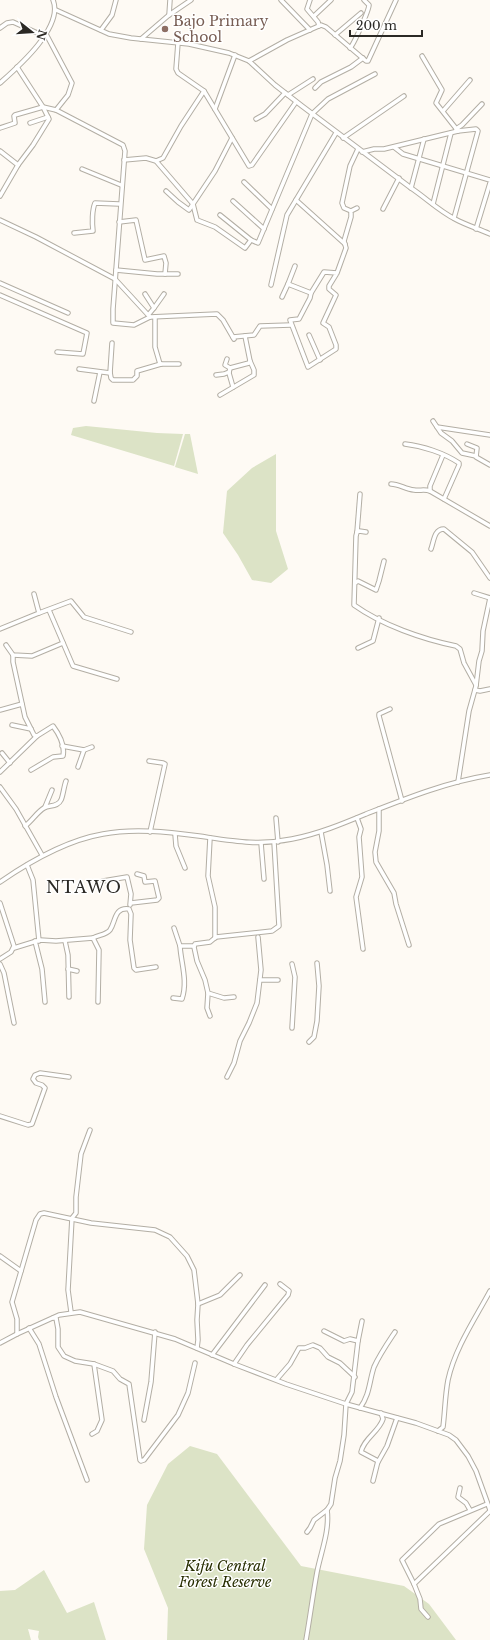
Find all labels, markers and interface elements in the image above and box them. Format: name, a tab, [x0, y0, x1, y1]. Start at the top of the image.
north arrow	[12, 12, 52, 52]
place label: Bajo Primary School	[173, 12, 268, 46]
scale bar	[350, 12, 422, 38]
text: 200 m	[356, 18, 397, 33]
marker: Bajo Primary School	[160, 24, 170, 34]
text: N	[33, 28, 50, 43]
district label: NTAWO	[46, 877, 122, 897]
park label: Kifu Central Forest Reserve	[178, 1557, 272, 1591]

